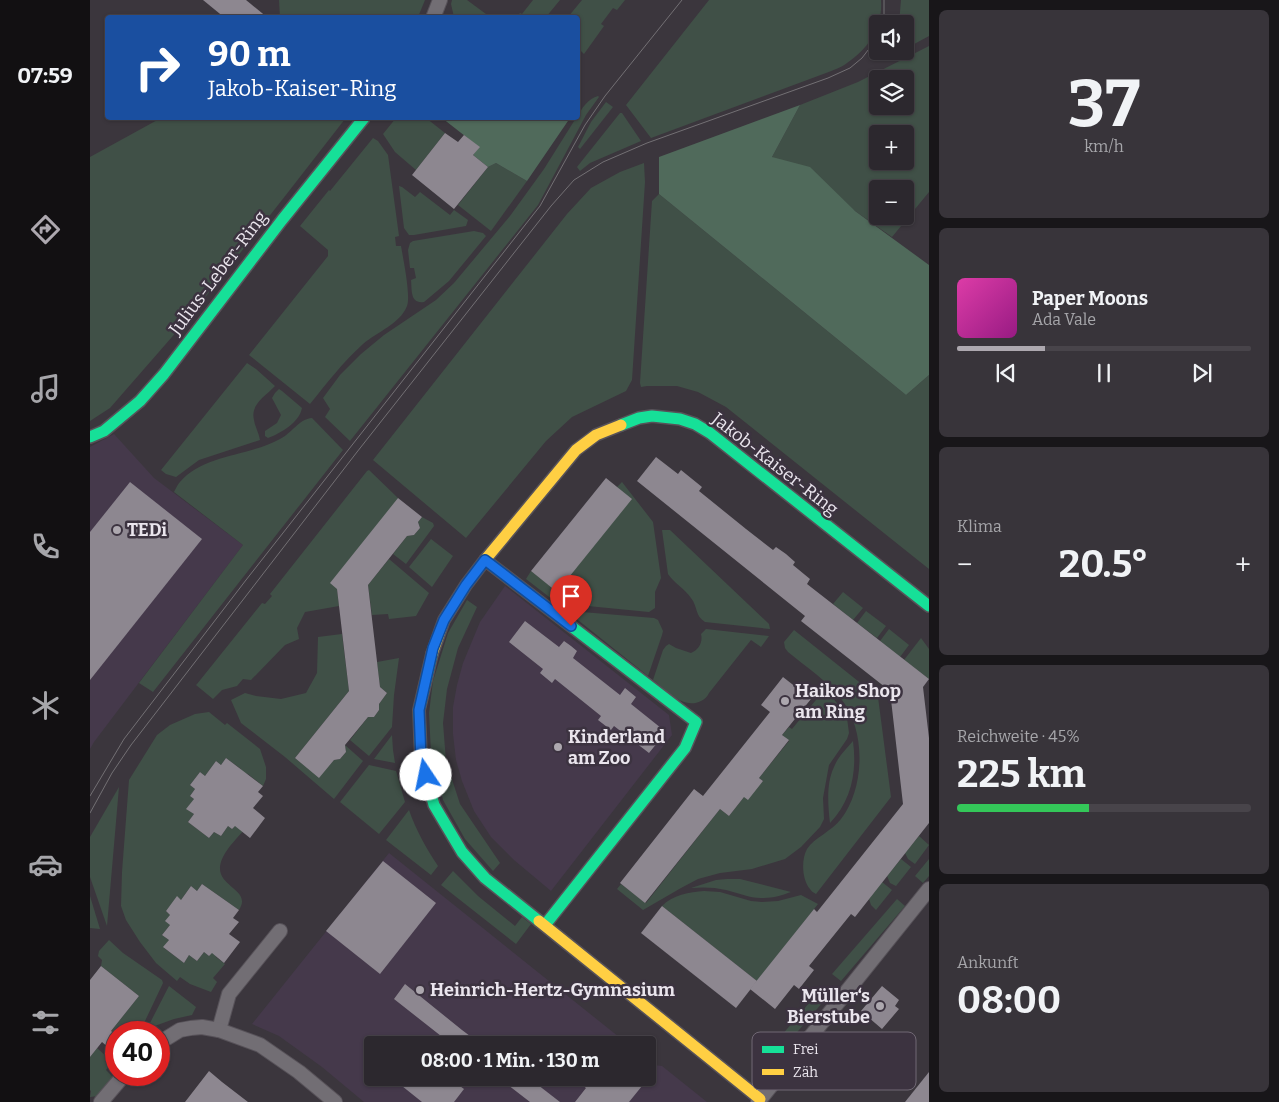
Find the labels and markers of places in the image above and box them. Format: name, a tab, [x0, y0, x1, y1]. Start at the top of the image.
place label: TEDi	[127, 519, 167, 541]
marker: TEDi	[111, 524, 123, 536]
pin	[550, 575, 592, 626]
place label: Haikos Shop am Ring	[795, 680, 901, 723]
marker: Haikos Shop am Ring	[779, 695, 791, 707]
place label: Kinderland am Zoo	[568, 726, 665, 769]
marker: Kinderland am Zoo	[552, 741, 564, 753]
place label: Heinrich-Hertz-Gymnasium	[430, 979, 675, 1001]
marker: Heinrich-Hertz-Gymnasium	[414, 984, 426, 996]
place label: Müller‘s Bierstube	[787, 985, 870, 1028]
marker: Müller‘s Bierstube	[874, 1000, 886, 1012]

